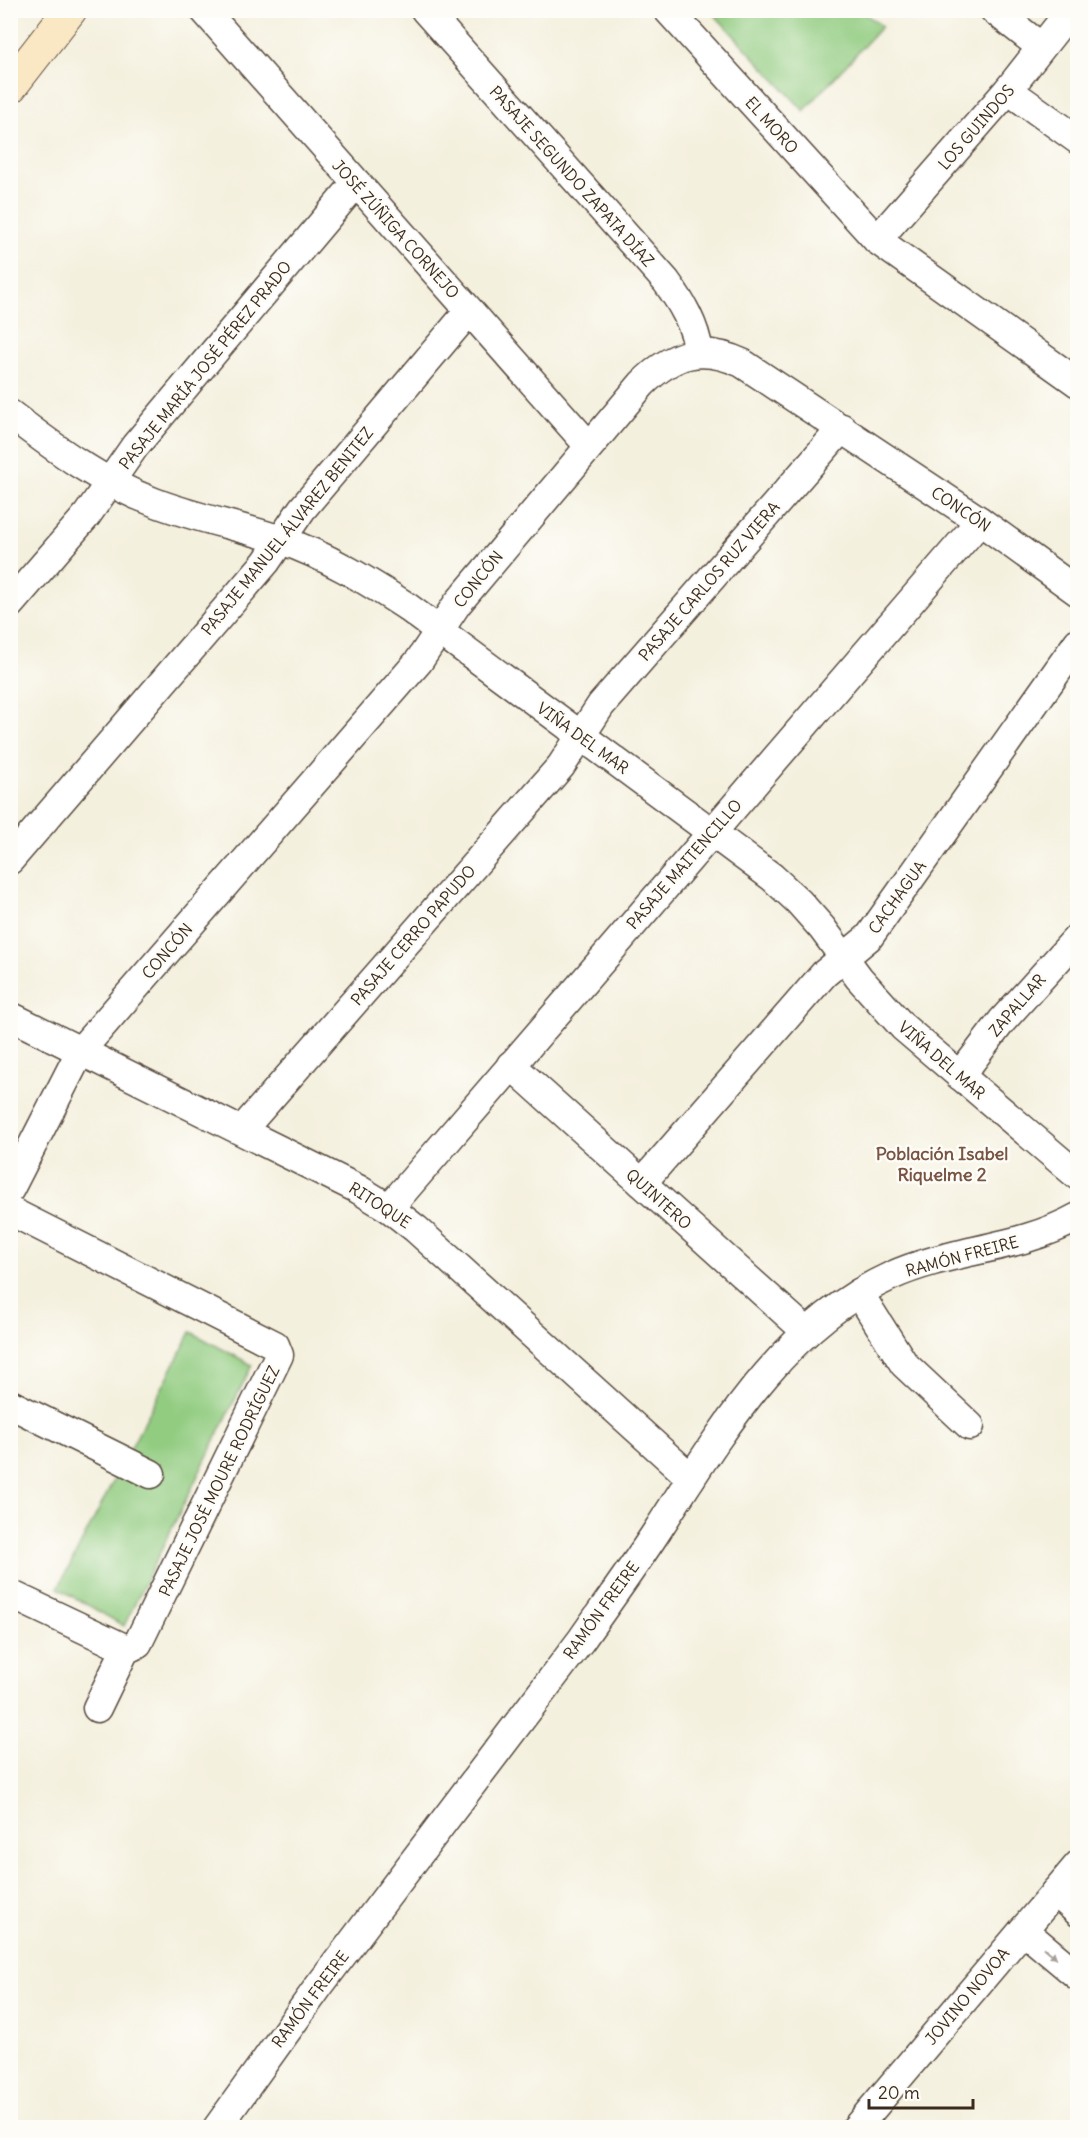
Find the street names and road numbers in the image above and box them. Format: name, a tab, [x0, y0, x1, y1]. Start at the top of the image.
street label: LOS GUINDOS	[934, 80, 1018, 174]
street label: PASAJE SEGUNDO ZAPATA DÍAZ	[486, 82, 658, 270]
street label: EL MORO	[741, 92, 803, 158]
street label: JOSÉ ZÚÑIGA CORNEJO	[328, 155, 464, 303]
street label: PASAJE MARÍA JOSÉ PÉREZ PRADO	[115, 257, 295, 473]
street label: PASAJE MANUEL ÁLVAREZ BENITEZ	[197, 423, 377, 639]
street label: CONCÓN	[927, 482, 995, 536]
street label: PASAJE CARLOS RUZ VIERA	[634, 497, 784, 665]
street label: CONCÓN	[449, 547, 507, 611]
street label: VIÑA DEL MAR	[533, 698, 633, 778]
street label: PASAJE MAITENCILLO	[622, 795, 746, 933]
street label: CACHAGUA	[864, 856, 930, 938]
street label: PASAJE CERRO PAPUDO	[346, 861, 480, 1009]
street label: CONCÓN	[137, 919, 197, 983]
street label: ZAPALLAR	[984, 970, 1050, 1040]
street label: VIÑA DEL MAR	[894, 1017, 990, 1103]
street label: QUINTERO	[622, 1164, 696, 1234]
street label: RITOQUE	[345, 1178, 415, 1232]
street label: RAMÓN FREIRE	[903, 1231, 1021, 1281]
street label: PASAJE JOSÉ MOURE RODRÍGUEZ	[154, 1362, 284, 1600]
street label: RAMÓN FREIRE	[559, 1557, 643, 1663]
street label: JOVINO NOVOA	[921, 1943, 1013, 2049]
street label: RAMÓN FREIRE	[267, 1947, 353, 2051]

